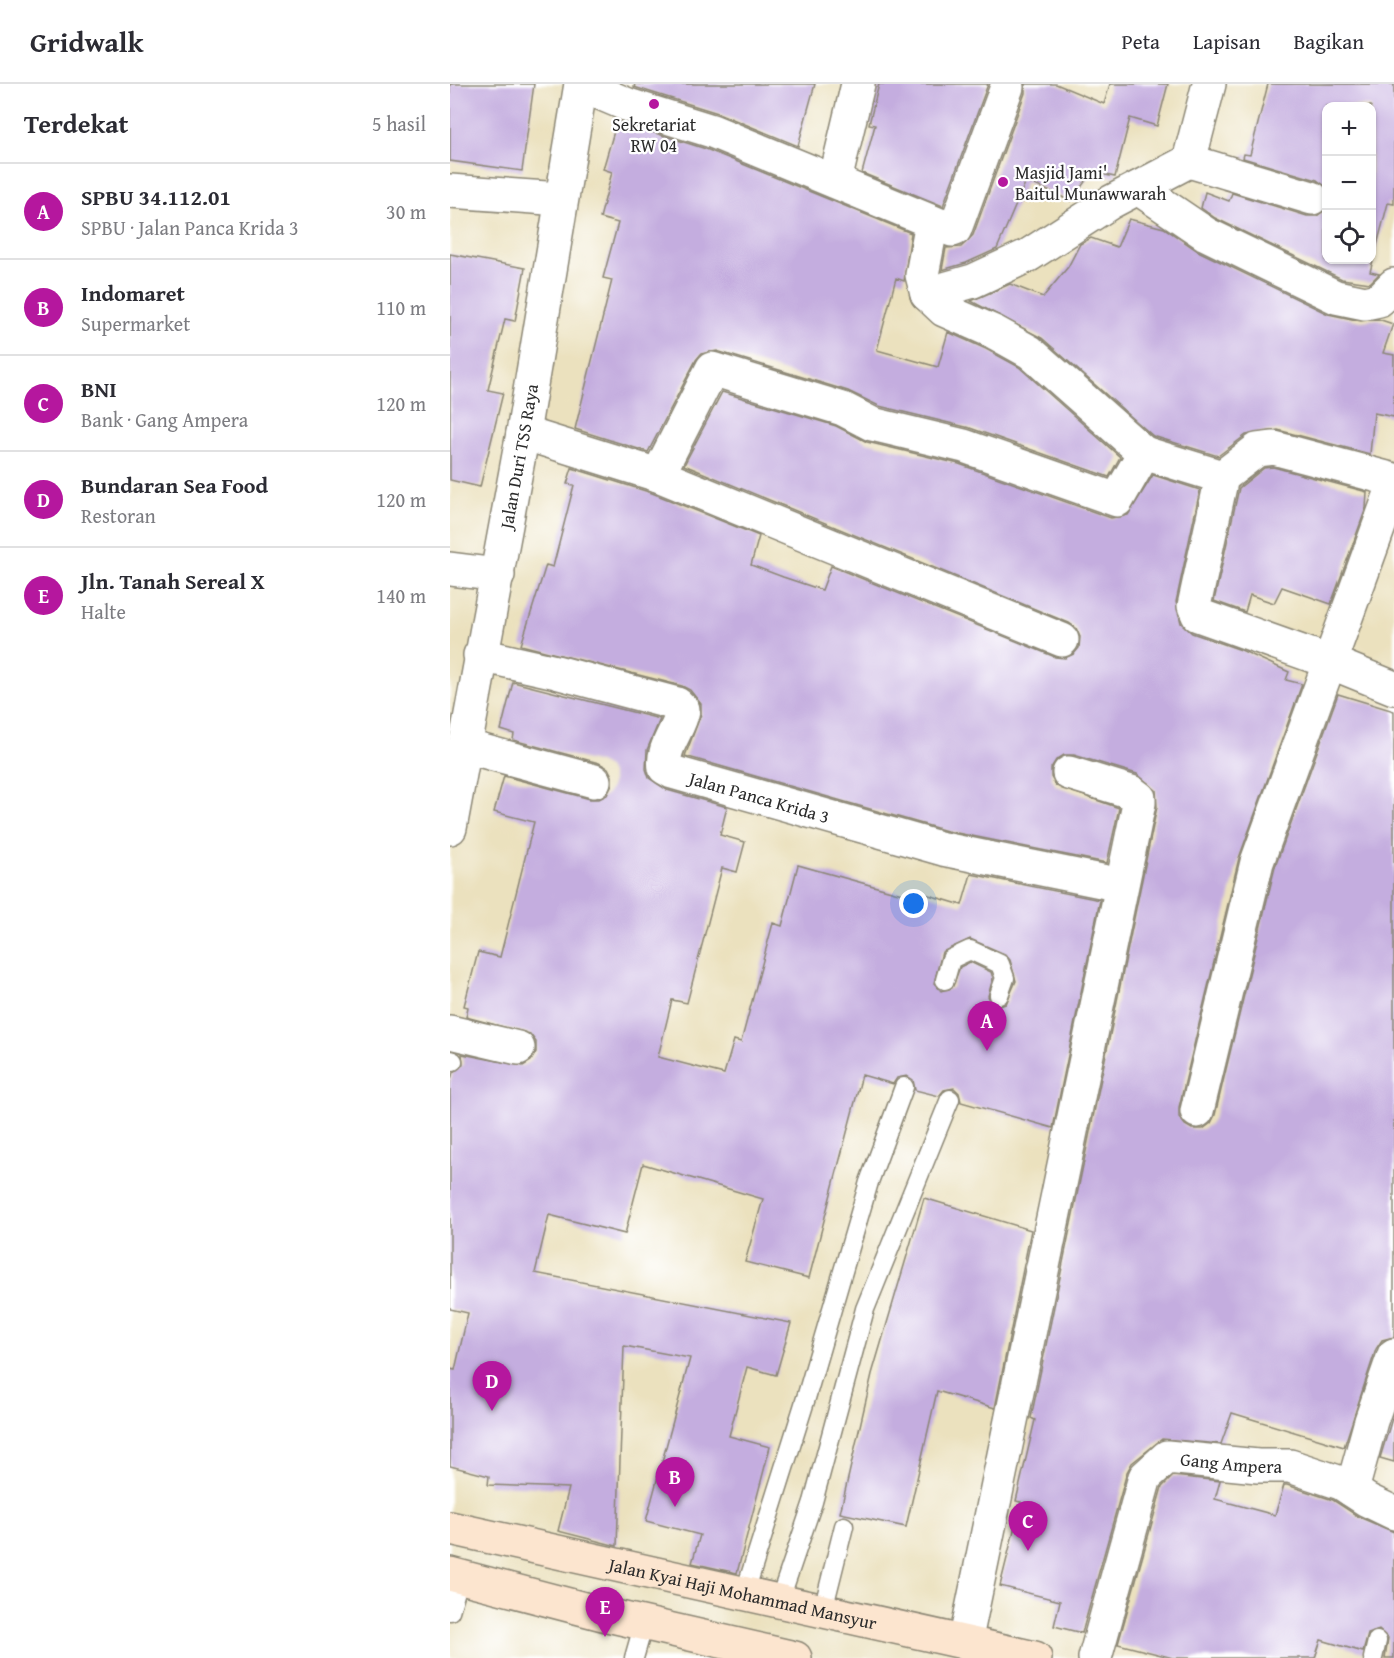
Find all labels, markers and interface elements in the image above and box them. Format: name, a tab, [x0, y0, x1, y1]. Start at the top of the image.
text: Gridwalk	[30, 21, 143, 62]
text: Peta	[1122, 26, 1160, 57]
text: Lapisan	[1193, 26, 1260, 57]
text: Bagikan	[1293, 26, 1364, 57]
marker: Sekretariat RW 04	[647, 97, 661, 111]
map controls	[1322, 102, 1376, 264]
button: +	[1322, 102, 1376, 156]
text: Terdekat	[24, 104, 128, 143]
text: 5 hasil	[372, 109, 426, 138]
place label: Sekretariat RW 04	[612, 111, 697, 159]
button: −	[1322, 156, 1376, 210]
place label: Masjid Jami' Baitul Munawwarah	[1015, 159, 1166, 207]
marker: Masjid Jami' Baitul Munawwarah	[996, 175, 1010, 189]
text: SPBU 34.112.01	[81, 181, 231, 213]
text: A	[37, 197, 50, 226]
text: 30 m	[386, 197, 426, 226]
button: locate	[1322, 210, 1376, 264]
text: SPBU · Jalan Panca Krida 3	[81, 213, 299, 242]
text: Indomaret	[81, 277, 185, 309]
text: B	[37, 293, 50, 322]
text: 110 m	[376, 293, 426, 322]
text: Supermarket	[81, 309, 190, 338]
text: BNI	[81, 373, 117, 405]
street label: Jalan Duri TSS Raya	[492, 381, 545, 533]
text: C	[38, 389, 49, 418]
text: 120 m	[376, 389, 426, 418]
text: Bank · Gang Ampera	[81, 405, 248, 434]
text: Bundaran Sea Food	[81, 469, 268, 501]
text: D	[37, 485, 50, 514]
text: 120 m	[376, 485, 426, 514]
text: Restoran	[81, 501, 156, 530]
text: Jln. Tanah Sereal X	[81, 565, 265, 597]
text: E	[38, 581, 49, 610]
text: 140 m	[376, 581, 426, 610]
text: Halte	[81, 597, 126, 626]
street label: Jalan Panca Krida 3	[684, 764, 833, 830]
your location	[899, 889, 928, 918]
pin: A	[968, 1002, 1006, 1051]
pin: D	[472, 1362, 512, 1411]
street label: Gang Ampera	[1179, 1445, 1282, 1480]
pin: B	[656, 1458, 694, 1507]
pin: C	[1008, 1502, 1048, 1551]
street label: Jalan Kyai Haji Mohammad Mansyur	[604, 1550, 880, 1636]
pin: E	[586, 1588, 624, 1637]

